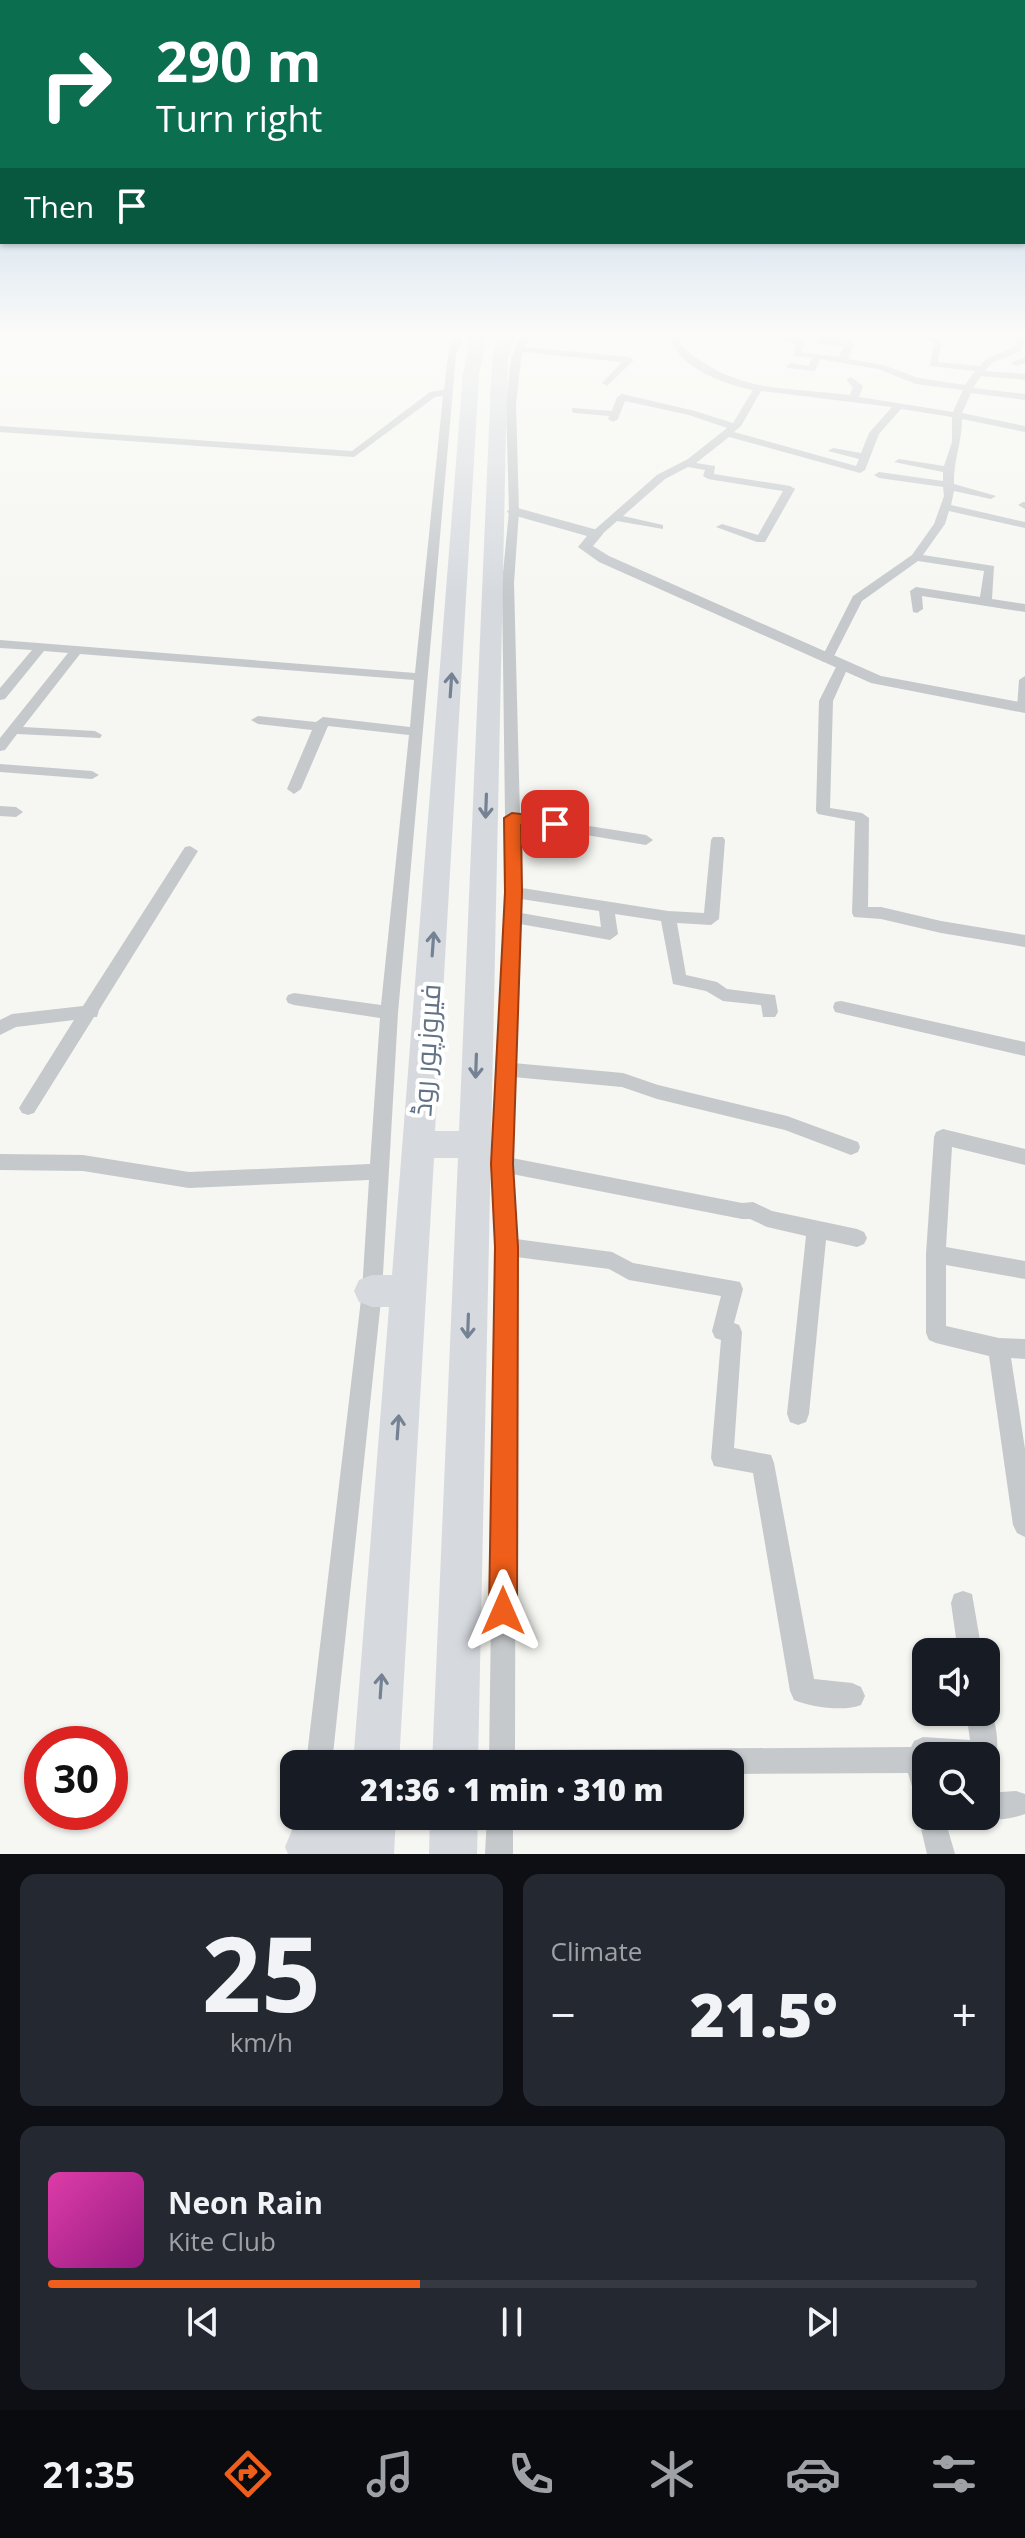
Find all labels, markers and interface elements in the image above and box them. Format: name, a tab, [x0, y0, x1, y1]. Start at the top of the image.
text: 290 m	[156, 22, 322, 98]
icon: right	[24, 32, 128, 136]
text: Turn right	[156, 94, 322, 143]
icon: arrive	[110, 184, 154, 228]
text: Then	[24, 186, 94, 227]
one-way arrow	[444, 672, 459, 699]
pin	[521, 790, 589, 858]
one-way arrow	[478, 792, 493, 819]
icon: arrive	[533, 802, 577, 846]
one-way arrow	[426, 931, 441, 958]
street label: فیروزپور روڈ	[401, 982, 450, 1118]
one-way arrow	[469, 1052, 484, 1079]
one-way arrow	[460, 1312, 475, 1339]
one-way arrow	[391, 1414, 406, 1441]
position arrow	[461, 1569, 545, 1653]
map controls	[912, 1638, 1000, 1830]
button: sound	[912, 1638, 1000, 1726]
one-way arrow	[374, 1673, 389, 1700]
speed limit sign: 30	[24, 1726, 128, 1830]
button: search	[912, 1742, 1000, 1830]
text: 21:36 · 1 min · 310 m	[360, 1769, 664, 1810]
text: 25	[202, 1901, 321, 2042]
text: Climate	[551, 1933, 642, 1969]
text: 21.5°	[690, 1973, 838, 2055]
text: −	[551, 1984, 576, 2044]
text: +	[952, 1984, 977, 2044]
text: km/h	[230, 2024, 293, 2060]
text: Neon Rain	[168, 2182, 323, 2223]
text: Kite Club	[168, 2223, 276, 2259]
icon: previous	[181, 2300, 225, 2344]
icon: pause	[490, 2300, 534, 2344]
icon: next	[800, 2300, 844, 2344]
icon: directions	[220, 2446, 276, 2502]
icon: music	[362, 2446, 418, 2502]
icon: phone	[503, 2446, 559, 2502]
icon: climate	[644, 2446, 700, 2502]
icon: car	[785, 2446, 841, 2502]
icon: filters	[926, 2446, 982, 2502]
text: 21:35	[43, 2450, 135, 2499]

